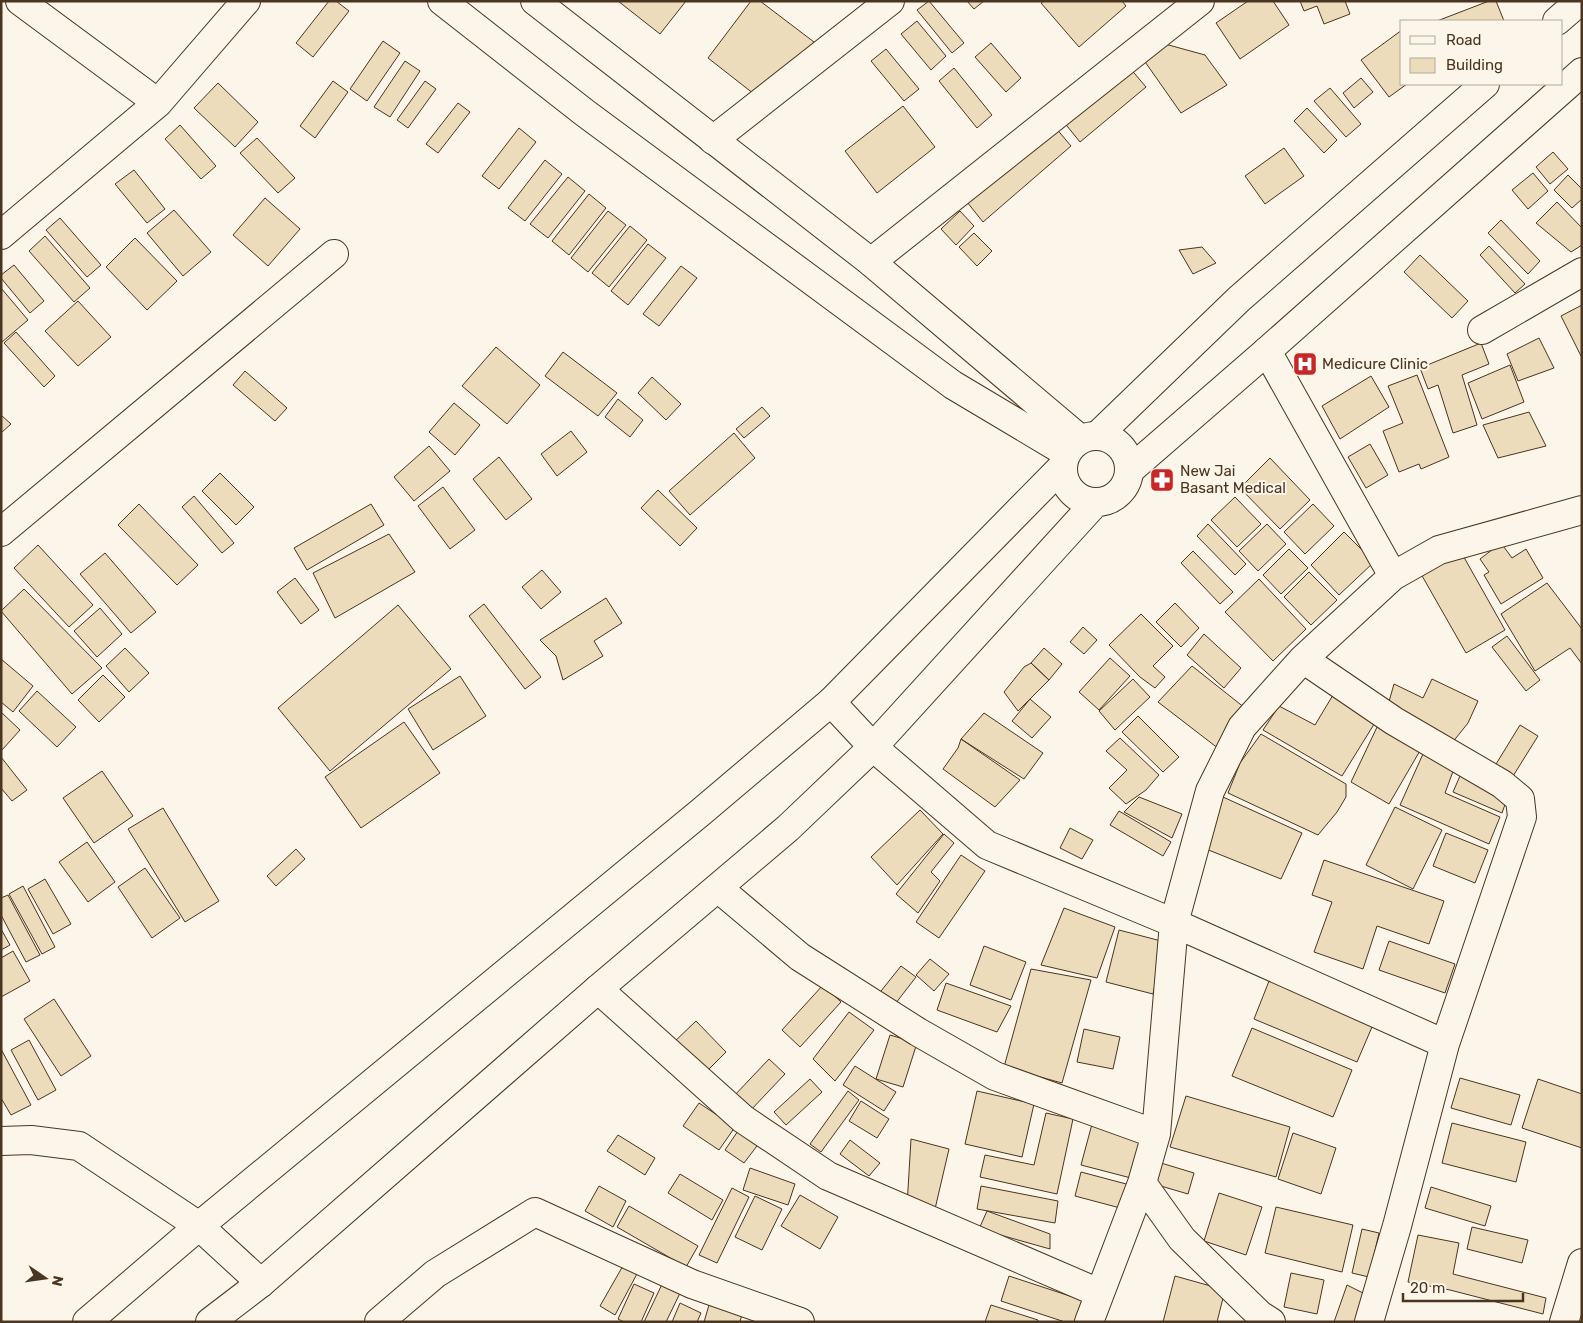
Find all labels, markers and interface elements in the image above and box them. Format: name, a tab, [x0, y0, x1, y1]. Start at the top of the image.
legend	[1400, 20, 1563, 85]
text: Road	[1446, 31, 1482, 49]
text: Building	[1446, 56, 1503, 74]
hospital icon: Medicure Clinic	[1292, 351, 1318, 377]
place label: Medicure Clinic	[1322, 355, 1428, 373]
place label: New Jai Basant Medical	[1180, 462, 1286, 497]
pharmacy icon: New Jai Basant Medical	[1149, 467, 1175, 493]
north arrow	[20, 1253, 70, 1303]
scale bar	[1403, 1270, 1523, 1302]
text: N	[48, 1274, 67, 1288]
text: 20 m	[1410, 1279, 1445, 1297]

